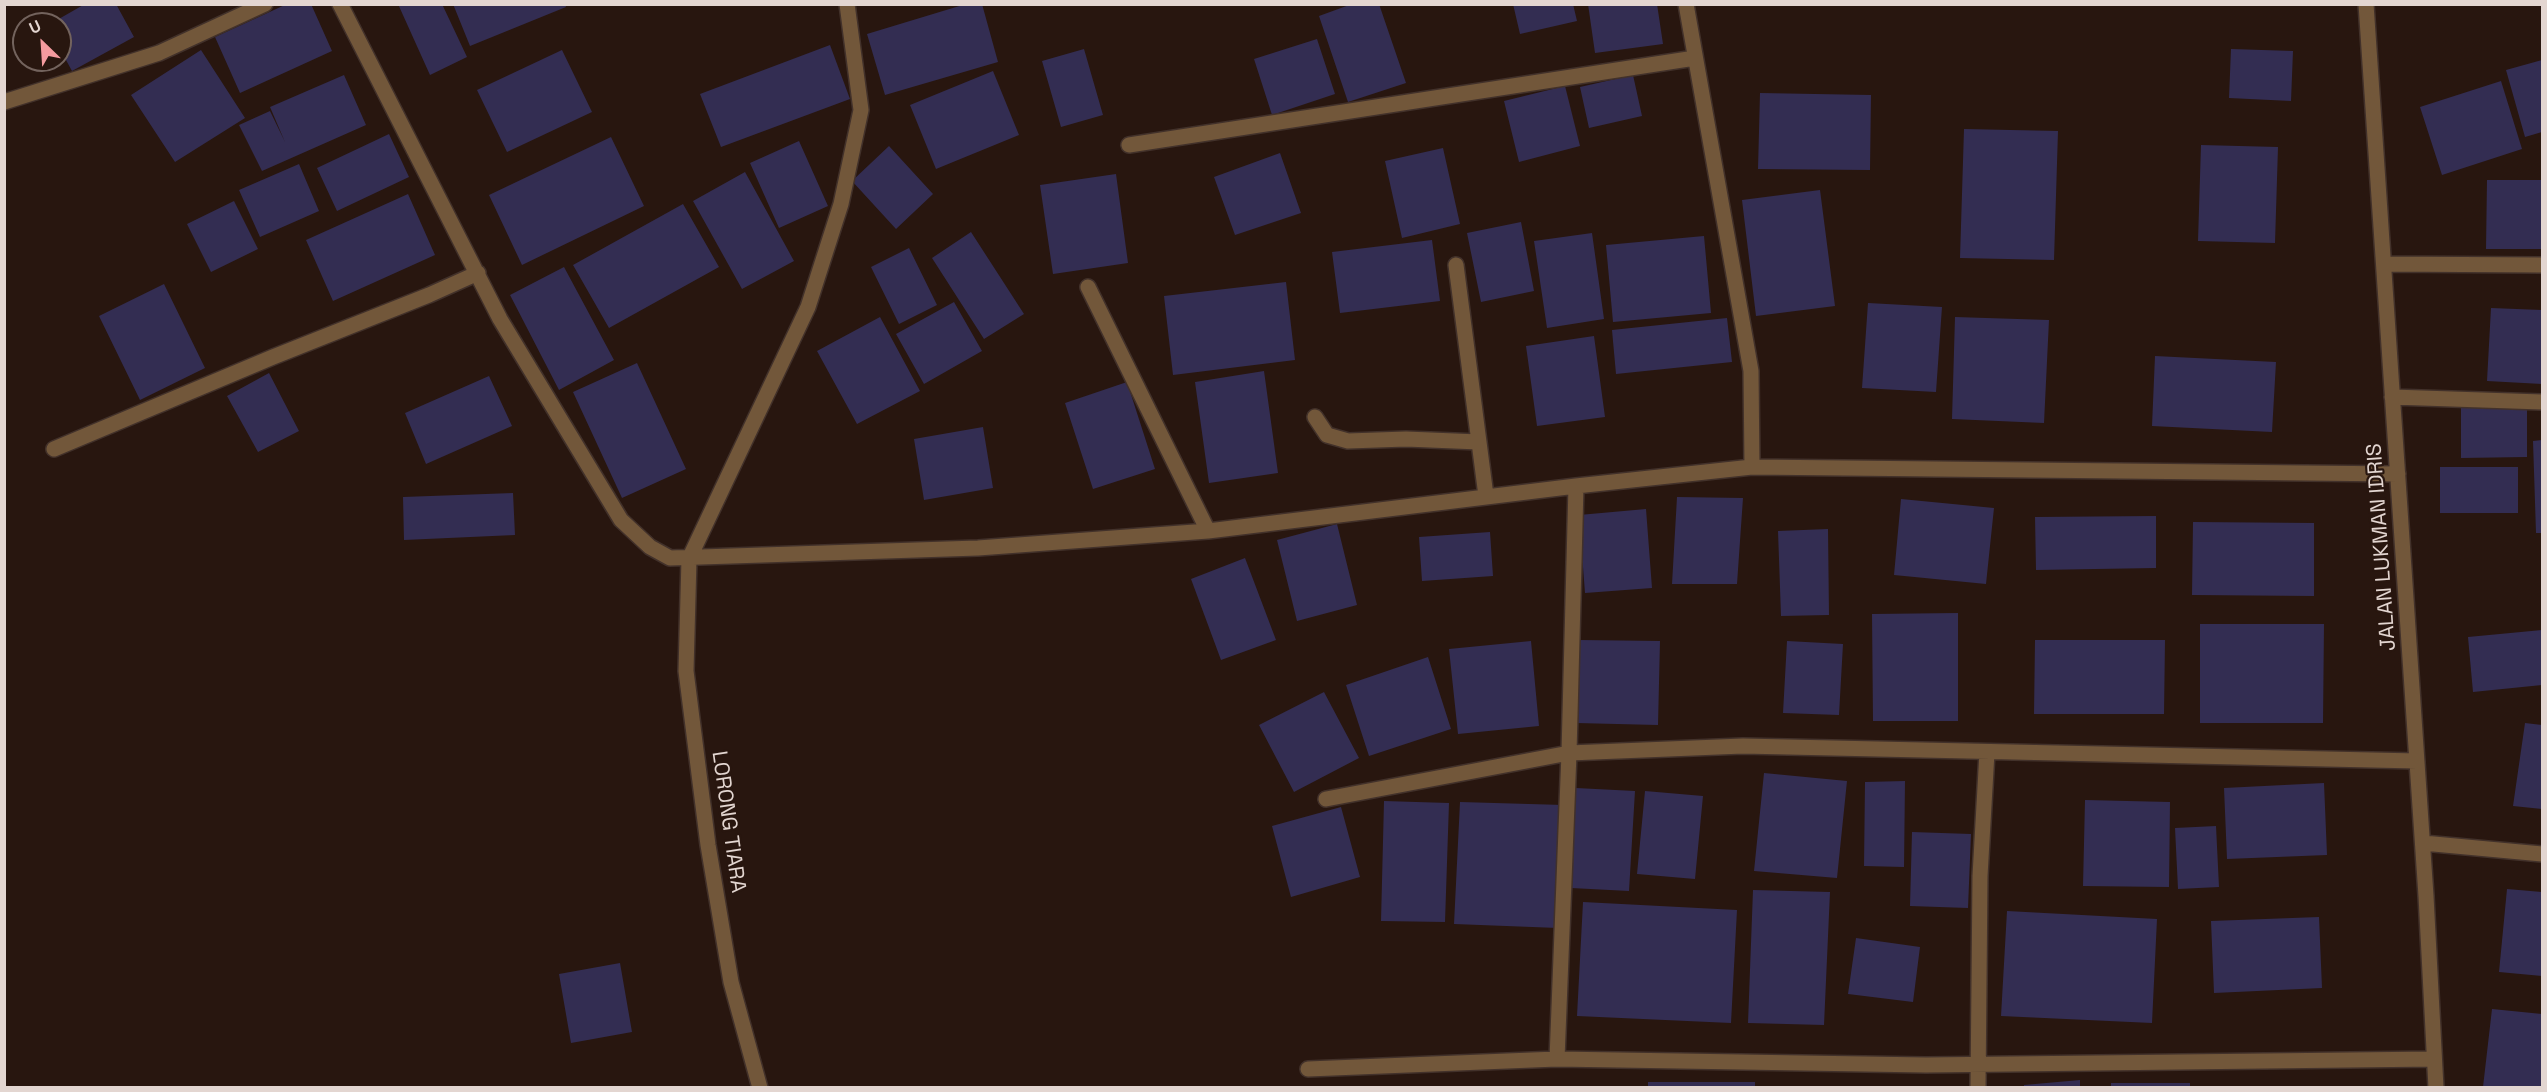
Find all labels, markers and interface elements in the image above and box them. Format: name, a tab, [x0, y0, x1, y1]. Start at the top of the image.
north arrow	[12, 12, 72, 72]
text: U	[26, 15, 44, 39]
street label: JALAN LUKMAN IDRIS	[2362, 442, 2402, 652]
street label: LORONG TIARA	[706, 750, 750, 894]

